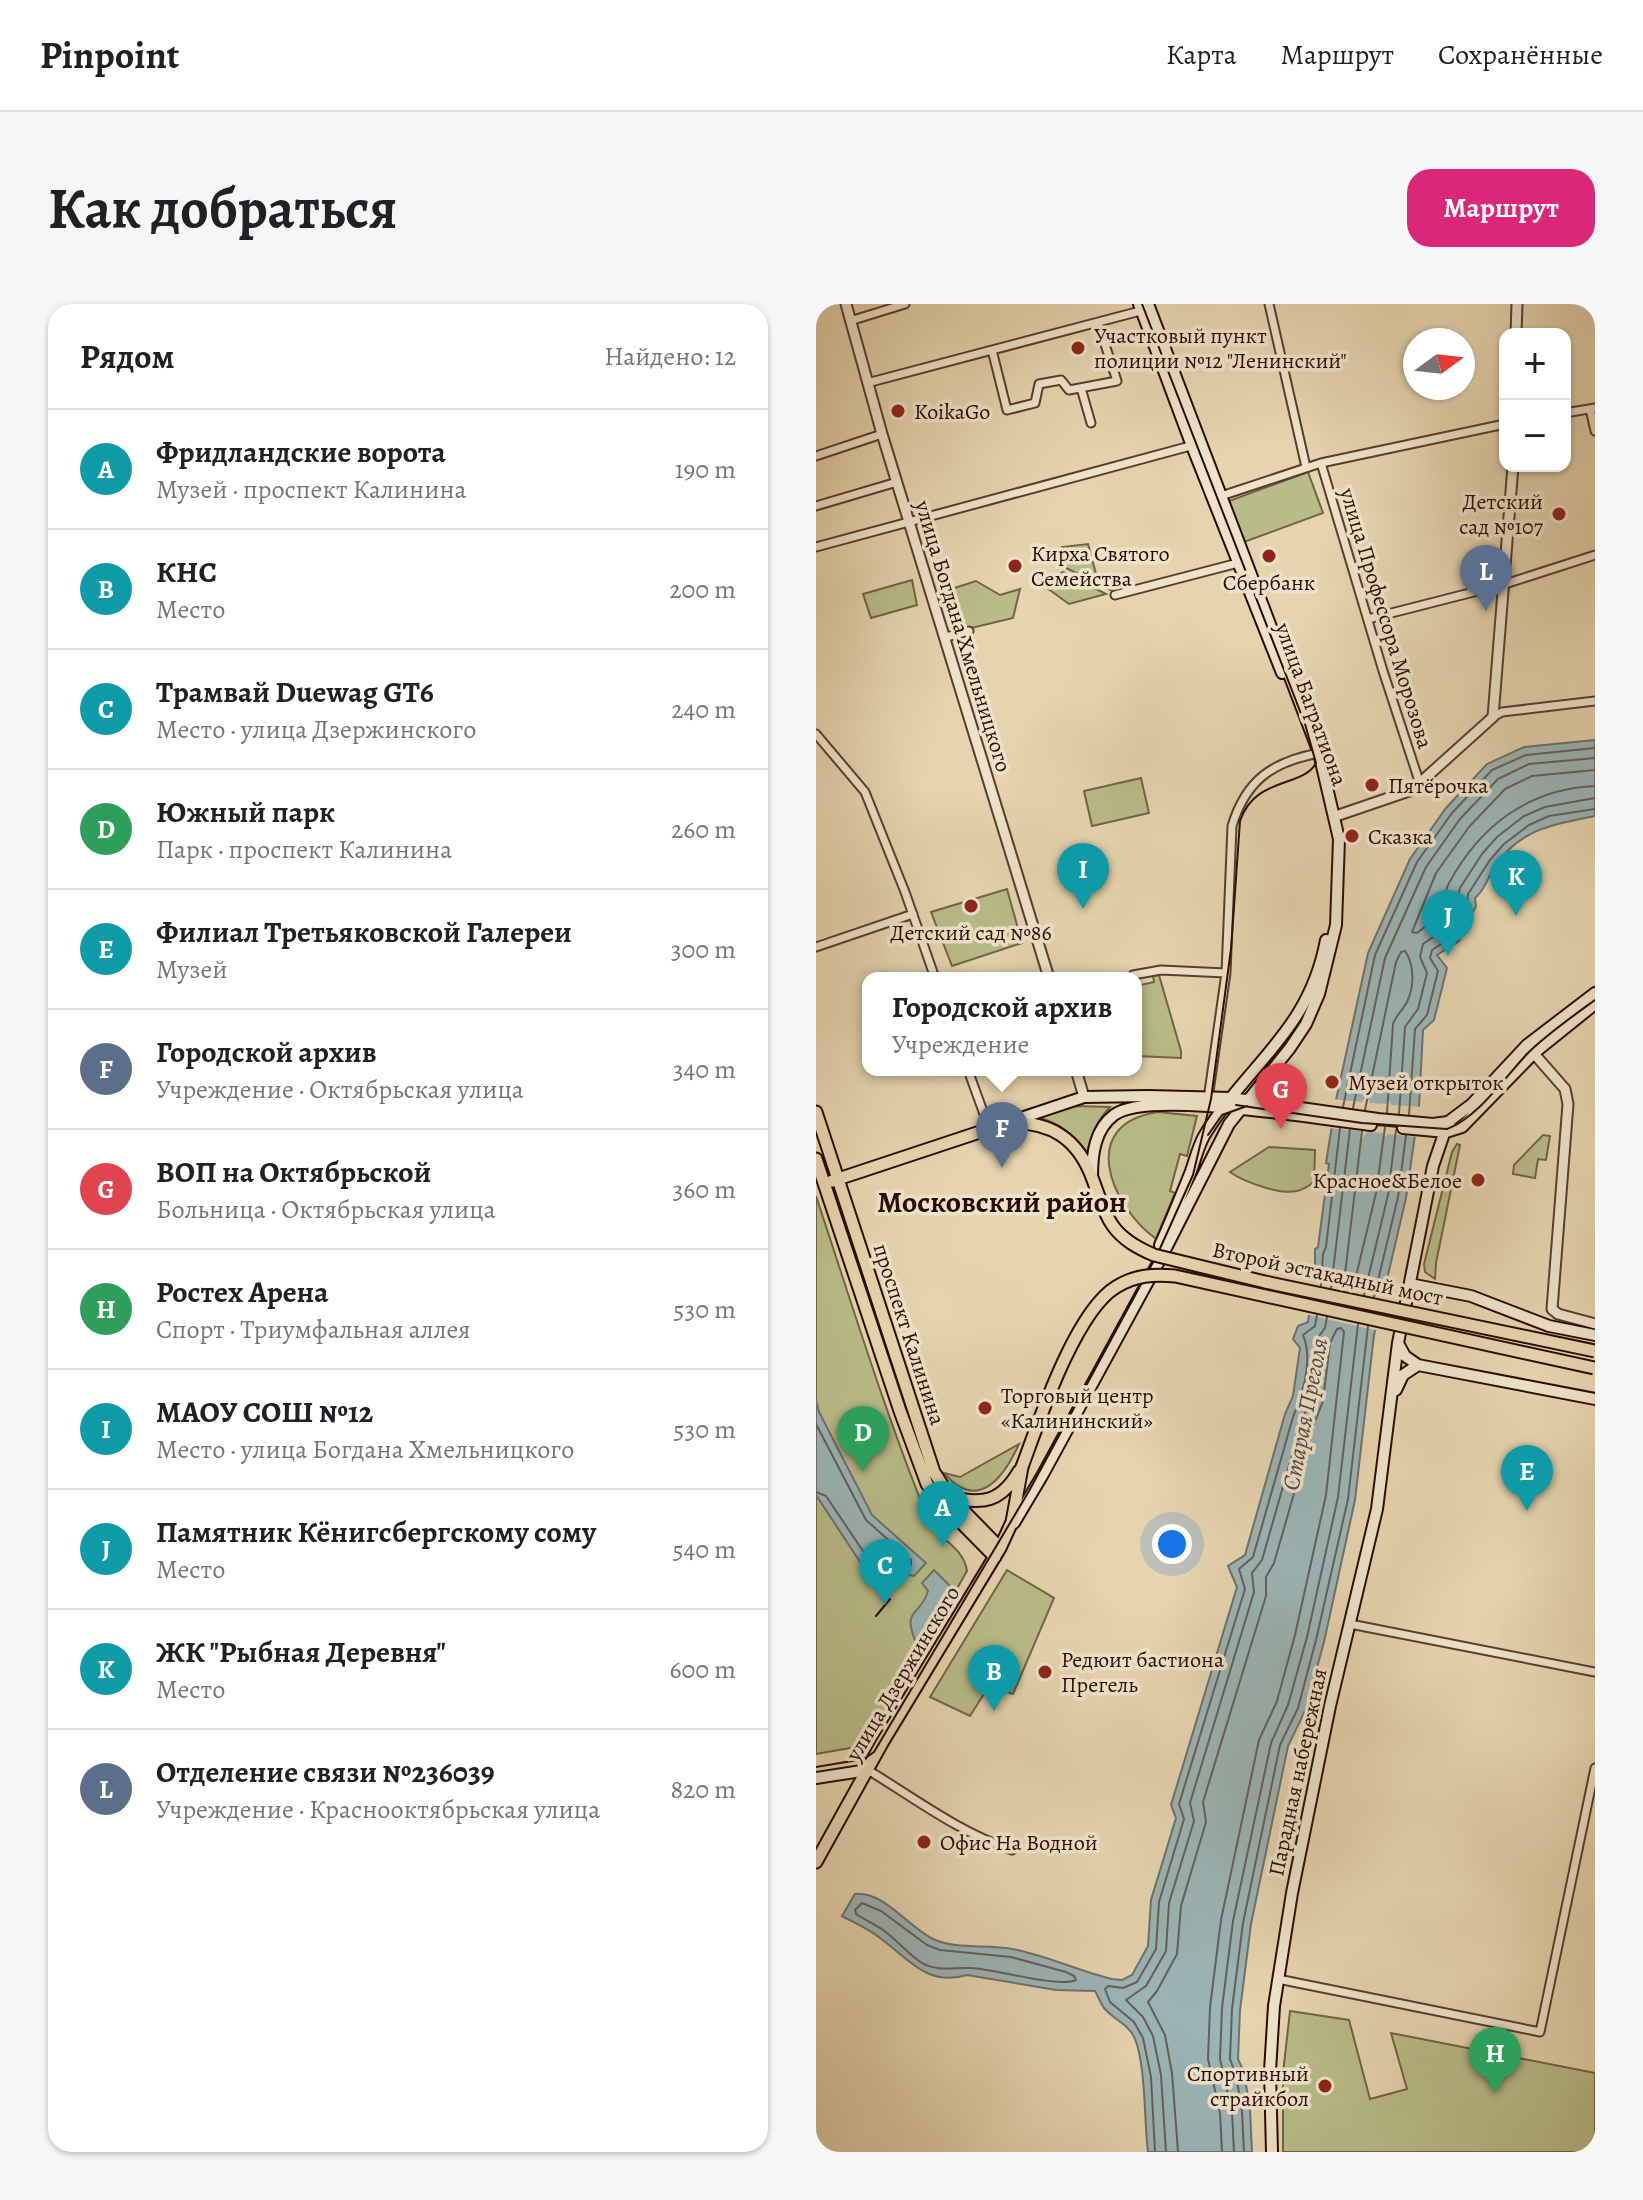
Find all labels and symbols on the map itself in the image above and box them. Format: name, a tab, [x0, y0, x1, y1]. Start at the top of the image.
place label: Участковый пункт полиции №12 "Ленинский"	[1094, 321, 1347, 376]
north arrow	[1403, 328, 1475, 400]
marker: Участковый пункт полиции №12 "Ленинский"	[1069, 339, 1087, 357]
place label: KoikaGo	[914, 397, 990, 427]
marker: KoikaGo	[889, 402, 907, 420]
street label: улица Профессора Морозова	[1332, 483, 1440, 753]
place label: Детский сад №107	[1459, 487, 1544, 542]
street label: улица Богдана Хмельницкого	[907, 496, 1019, 776]
marker: Детский сад №107	[1550, 505, 1568, 523]
place label: Кирха Святого Семейства	[1031, 539, 1170, 594]
pin: L	[1460, 545, 1512, 611]
marker: Сбербанк	[1260, 547, 1278, 565]
marker: Кирха Святого Семейства	[1006, 557, 1024, 575]
place label: Сбербанк	[1223, 568, 1315, 598]
street label: улица Багратиона	[1267, 618, 1355, 791]
place label: Пятёрочка	[1388, 771, 1489, 801]
marker: Пятёрочка	[1363, 776, 1381, 794]
place label: Сказка	[1368, 822, 1434, 852]
marker: Сказка	[1343, 827, 1361, 845]
pin: I	[1057, 843, 1109, 909]
pin: K	[1490, 850, 1542, 916]
pin: J	[1422, 890, 1474, 956]
marker: Детский сад №86	[962, 897, 980, 915]
place label: Детский сад №86	[890, 918, 1052, 948]
pin: G	[1255, 1063, 1307, 1129]
place label: Музей открыток	[1348, 1068, 1504, 1098]
marker: Музей открыток	[1323, 1073, 1341, 1091]
pin: F	[976, 1102, 1028, 1168]
place label: Красное&Белое	[1313, 1166, 1462, 1196]
marker: Красное&Белое	[1469, 1171, 1487, 1189]
district label: Московский район	[877, 1182, 1127, 1222]
street label: Второй эстакадный мост	[1210, 1235, 1446, 1313]
street label: проспект Калинина	[866, 1240, 953, 1430]
water label: Старая Преголя	[1275, 1335, 1336, 1493]
place label: Торговый центр «Калининский»	[1001, 1381, 1153, 1436]
marker: Торговый центр «Калининский»	[976, 1399, 994, 1417]
pin: D	[837, 1406, 889, 1472]
pin: E	[1501, 1445, 1553, 1511]
pin: A	[917, 1481, 969, 1547]
your location	[1152, 1524, 1192, 1564]
pin: C	[859, 1539, 911, 1605]
street label: улица Дзержинского	[838, 1580, 967, 1768]
pin: B	[968, 1645, 1020, 1711]
place label: Редюит бастиона Прегель	[1061, 1645, 1225, 1700]
marker: Редюит бастиона Прегель	[1036, 1663, 1054, 1681]
street label: Парадная набережная	[1261, 1666, 1335, 1879]
place label: Офис На Водной	[940, 1828, 1098, 1858]
marker: Офис На Водной	[915, 1833, 933, 1851]
pin: H	[1469, 2027, 1521, 2093]
place label: Спортивный страйкбол	[1187, 2059, 1309, 2114]
marker: Спортивный страйкбол	[1316, 2077, 1334, 2095]

